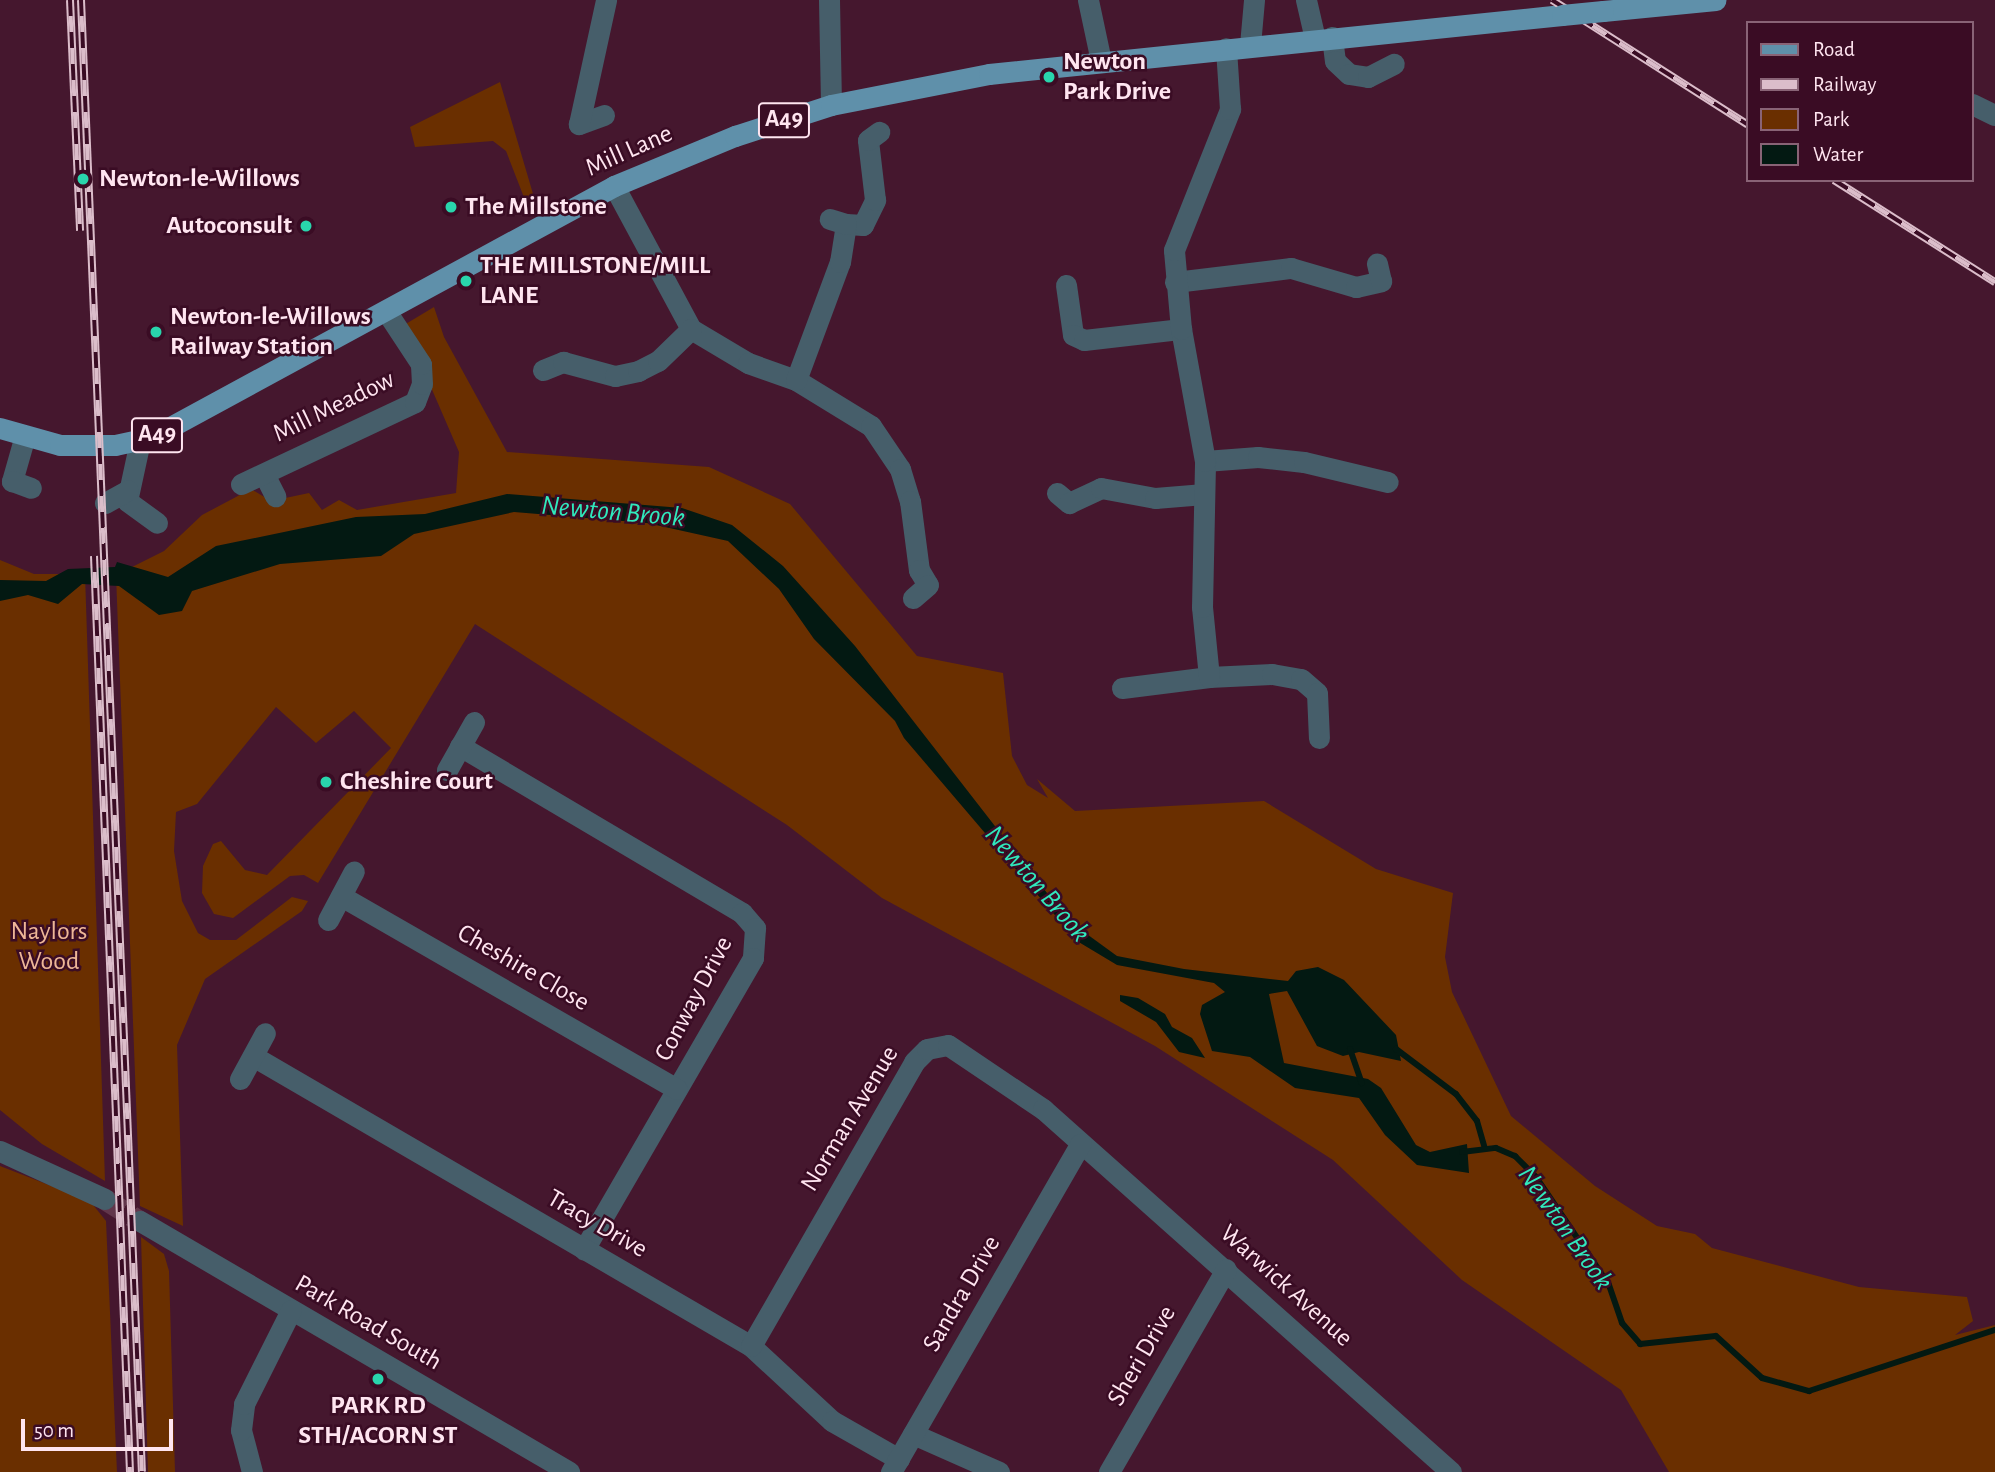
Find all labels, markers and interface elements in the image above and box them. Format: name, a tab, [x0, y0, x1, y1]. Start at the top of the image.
legend	[1746, 21, 1974, 182]
text: Road	[1813, 39, 1855, 60]
place label: Newton Park Drive	[1063, 46, 1171, 108]
marker: Newton Park Drive	[1041, 69, 1057, 85]
text: Railway	[1813, 74, 1876, 95]
road number: A49	[758, 100, 810, 140]
text: Park	[1813, 109, 1849, 130]
street label: Mill Lane	[581, 118, 677, 184]
text: Water	[1813, 144, 1863, 165]
place label: Newton-le-Willows	[99, 163, 300, 195]
marker: Newton-le-Willows	[73, 169, 93, 189]
place label: The Millstone	[465, 191, 607, 223]
marker: The Millstone	[443, 199, 459, 215]
place label: Autoconsult	[166, 210, 292, 242]
marker: Autoconsult	[298, 218, 314, 234]
place label: THE MILLSTONE/MILL LANE	[480, 250, 710, 312]
marker: THE MILLSTONE/MILL LANE	[458, 273, 474, 289]
place label: Newton-le-Willows Railway Station	[170, 301, 371, 362]
marker: Newton-le-Willows Railway Station	[148, 324, 164, 340]
street label: Mill Meadow	[268, 364, 400, 450]
road number: A49	[131, 414, 183, 456]
water label: Newton Brook	[540, 489, 686, 535]
place label: Cheshire Court	[340, 766, 493, 798]
marker: Cheshire Court	[318, 774, 334, 790]
water label: Newton Brook	[977, 819, 1097, 949]
park label: Naylors Wood	[11, 916, 87, 978]
street label: Cheshire Close	[451, 918, 595, 1018]
street label: Conway Drive	[648, 931, 740, 1067]
street label: Norman Avenue	[794, 1041, 906, 1197]
water label: Newton Brook	[1510, 1159, 1620, 1297]
street label: Tracy Drive	[541, 1183, 653, 1265]
street label: Warwick Avenue	[1213, 1218, 1359, 1354]
street label: Sandra Drive	[916, 1230, 1008, 1358]
street label: Park Road South	[289, 1268, 447, 1378]
street label: Sheri Drive	[1101, 1300, 1183, 1412]
marker: PARK RD STH/ACORN ST	[370, 1371, 386, 1387]
place label: PARK RD STH/ACORN ST	[298, 1390, 458, 1452]
scale bar	[24, 1406, 177, 1450]
text: 50 m	[34, 1420, 74, 1441]

